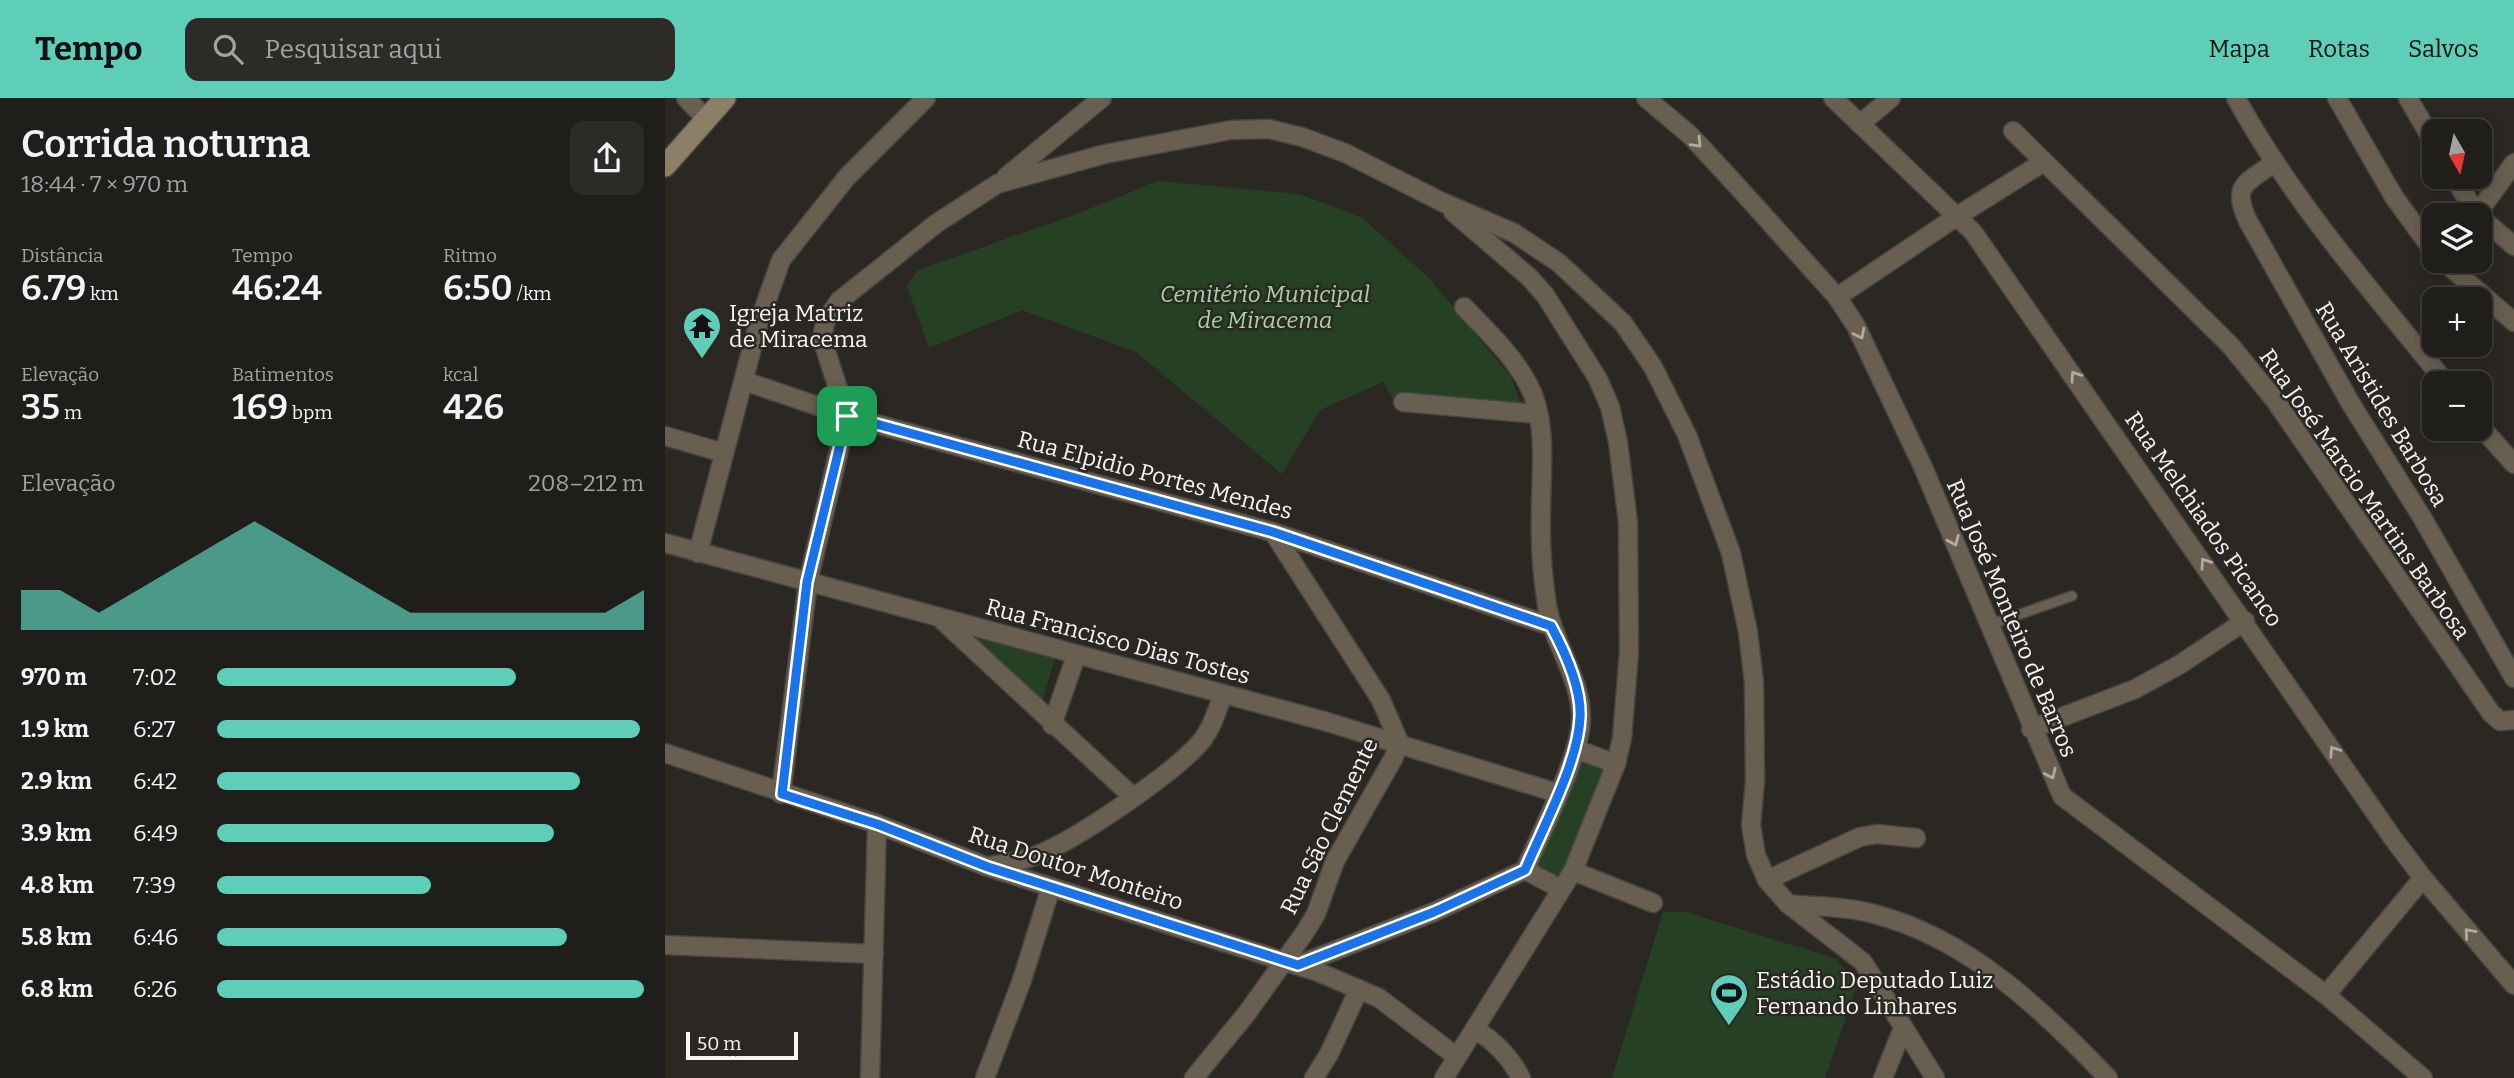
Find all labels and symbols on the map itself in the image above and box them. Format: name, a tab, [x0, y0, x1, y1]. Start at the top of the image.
north arrow	[2422, 119, 2492, 189]
one-way arrow	[1688, 135, 1701, 148]
park label: Cemitério Municipal de Miracema	[1160, 280, 1370, 334]
street label: Rua Aristides Barbosa	[2310, 297, 2454, 512]
place label: Igreja Matriz de Miracema	[729, 299, 868, 353]
temple icon: Igreja Matriz de Miracema	[681, 305, 723, 360]
one-way arrow	[1851, 327, 1865, 339]
street label: Rua José Marcio Martins Barbosa	[2254, 343, 2477, 645]
one-way arrow	[2071, 371, 2083, 384]
pin	[817, 386, 877, 446]
street label: Rua Melchiados Picanco	[2119, 406, 2289, 632]
street label: Rua Elpidio Portes Mendes	[1015, 425, 1295, 525]
street label: Rua José Monteiro de Barros	[1941, 475, 2083, 761]
one-way arrow	[1946, 534, 1960, 546]
one-way arrow	[2201, 558, 2213, 571]
street label: Rua Francisco Dias Tostes	[983, 592, 1253, 690]
street label: Rua São Clemente	[1274, 733, 1384, 919]
one-way arrow	[2330, 746, 2342, 759]
one-way arrow	[2043, 767, 2057, 779]
street label: Rua Doutor Monteiro	[965, 820, 1187, 916]
one-way arrow	[2465, 929, 2477, 942]
place label: Estádio Deputado Luiz Fernando Linhares	[1756, 966, 1993, 1020]
sports icon: Estádio Deputado Luiz Fernando Linhares	[1708, 972, 1750, 1027]
scale bar	[686, 1029, 798, 1061]

